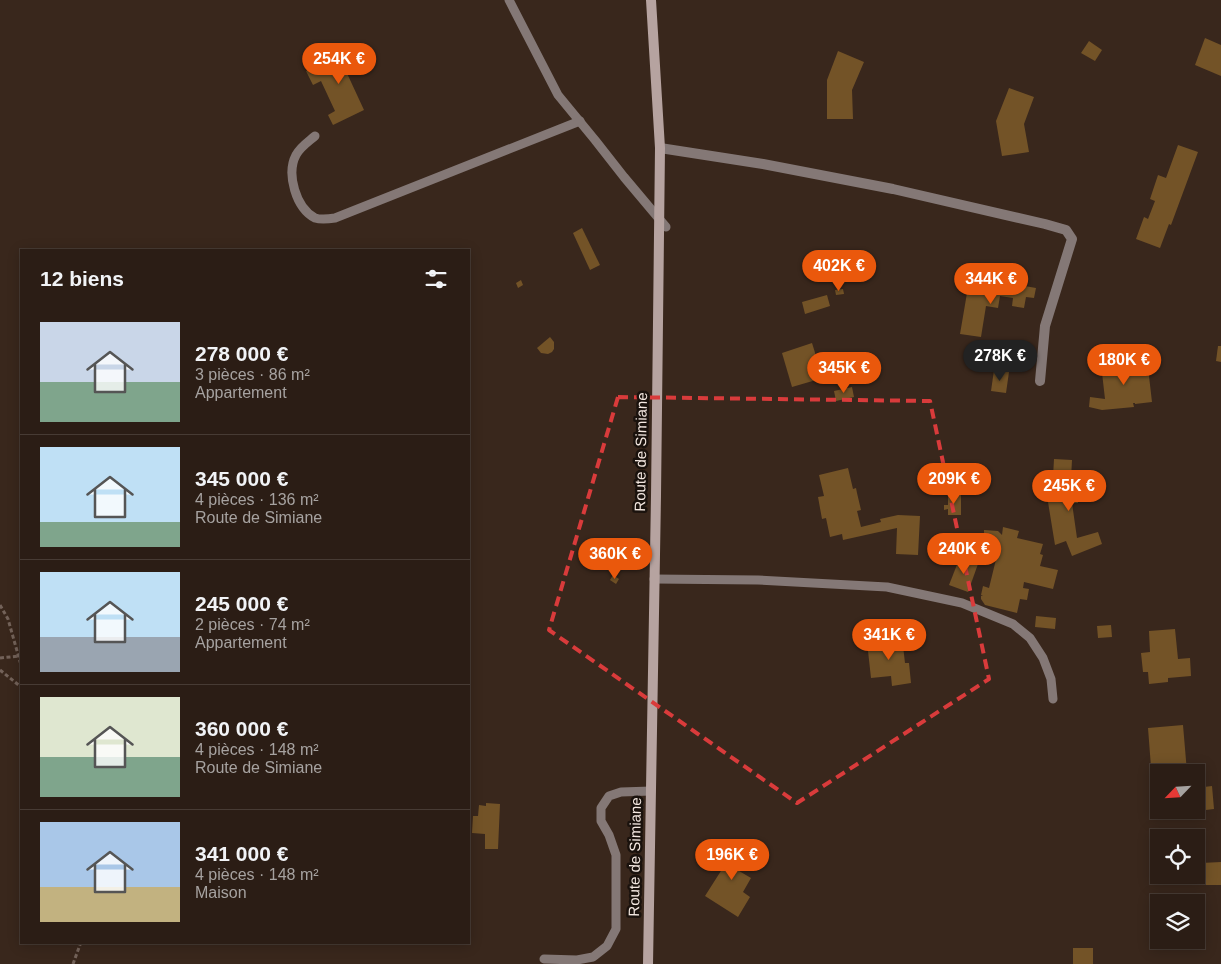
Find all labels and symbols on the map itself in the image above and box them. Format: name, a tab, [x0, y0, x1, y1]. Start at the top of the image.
pin: 254K €	[298, 42, 380, 85]
pin: 402K €	[798, 250, 880, 292]
pin: 344K €	[950, 262, 1032, 305]
pin: 278K €	[959, 340, 1041, 382]
pin: 180K €	[1083, 344, 1165, 386]
pin: 345K €	[803, 352, 885, 394]
street label: Route de Simiane	[631, 392, 650, 512]
pin: 209K €	[913, 462, 995, 505]
pin: 245K €	[1028, 470, 1110, 512]
pin: 240K €	[923, 532, 1005, 575]
pin: 360K €	[574, 538, 656, 580]
pin: 341K €	[848, 618, 930, 661]
north arrow	[1150, 764, 1205, 819]
street label: Route de Simiane	[625, 797, 644, 917]
pin: 196K €	[691, 838, 773, 881]

